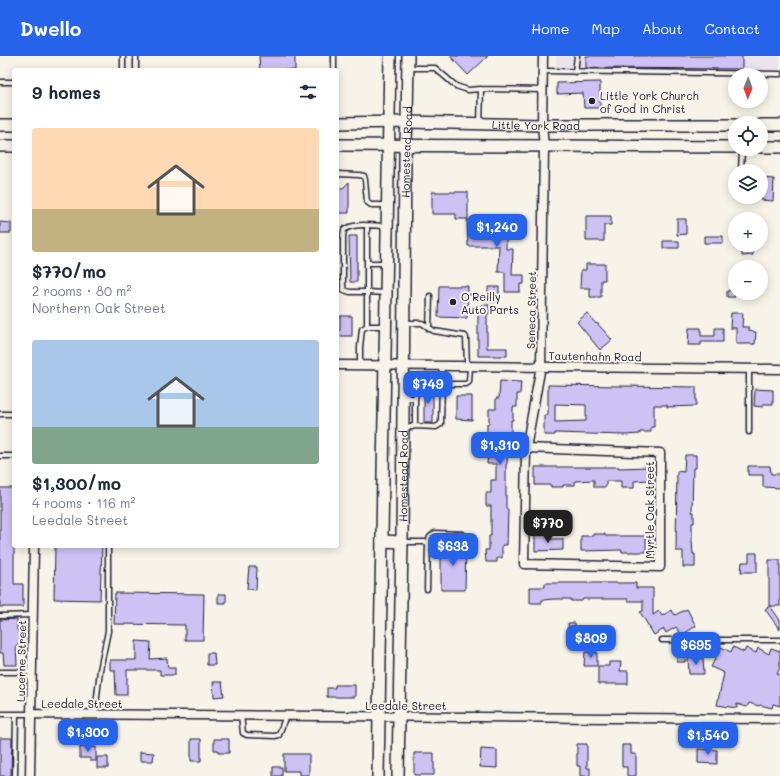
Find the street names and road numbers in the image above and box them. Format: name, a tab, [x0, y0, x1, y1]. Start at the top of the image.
street label: Homestead Road	[397, 106, 415, 198]
street label: Little York Road	[492, 116, 580, 133]
street label: Seneca Street	[523, 271, 539, 349]
street label: Tautenhahn Road	[548, 348, 642, 364]
street label: Homestead Road	[395, 430, 410, 522]
street label: Myrtle Oak Street	[642, 461, 657, 559]
street label: Lucerne Street	[13, 620, 29, 702]
street label: Leedale Street	[41, 696, 123, 711]
street label: Leedale Street	[365, 698, 447, 713]

